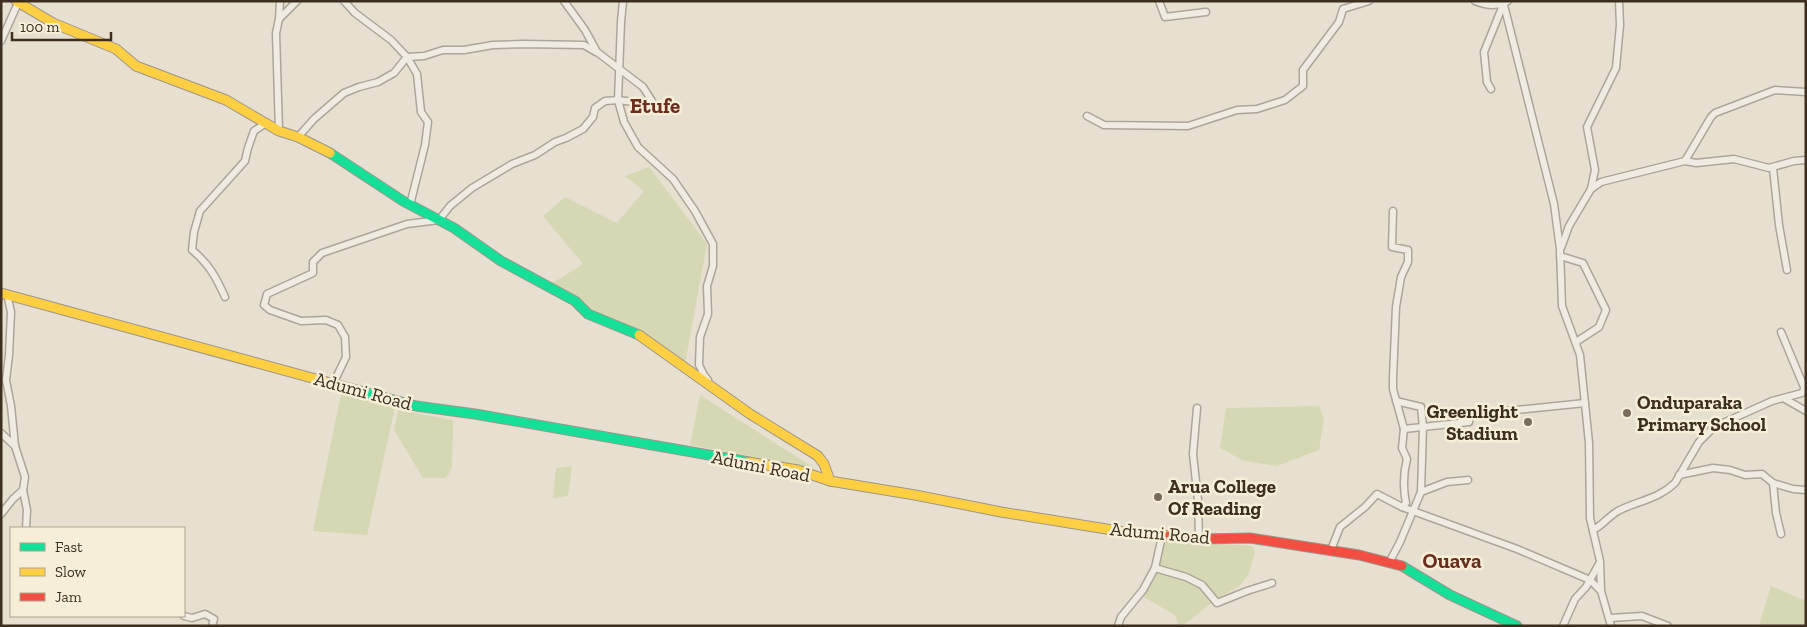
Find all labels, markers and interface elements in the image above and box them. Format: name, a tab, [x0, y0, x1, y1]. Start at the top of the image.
scale bar	[12, 10, 111, 42]
text: 100 m	[20, 18, 59, 36]
district label: Etufe	[630, 93, 680, 118]
street label: Adumi Road	[312, 367, 415, 415]
place label: Onduparaka Primary School	[1637, 391, 1767, 436]
place label: Greenlight Stadium	[1427, 400, 1518, 445]
marker: Onduparaka Primary School	[1621, 407, 1633, 419]
marker: Greenlight Stadium	[1522, 416, 1534, 428]
street label: Adumi Road	[710, 445, 813, 487]
place label: Arua College Of Reading	[1168, 475, 1276, 520]
marker: Arua College Of Reading	[1152, 491, 1164, 503]
street label: Adumi Road	[1109, 517, 1211, 549]
legend	[10, 527, 185, 617]
text: Fast	[55, 538, 83, 556]
district label: Ouava	[1422, 548, 1482, 573]
text: Slow	[55, 563, 87, 581]
text: Jam	[55, 588, 82, 606]

